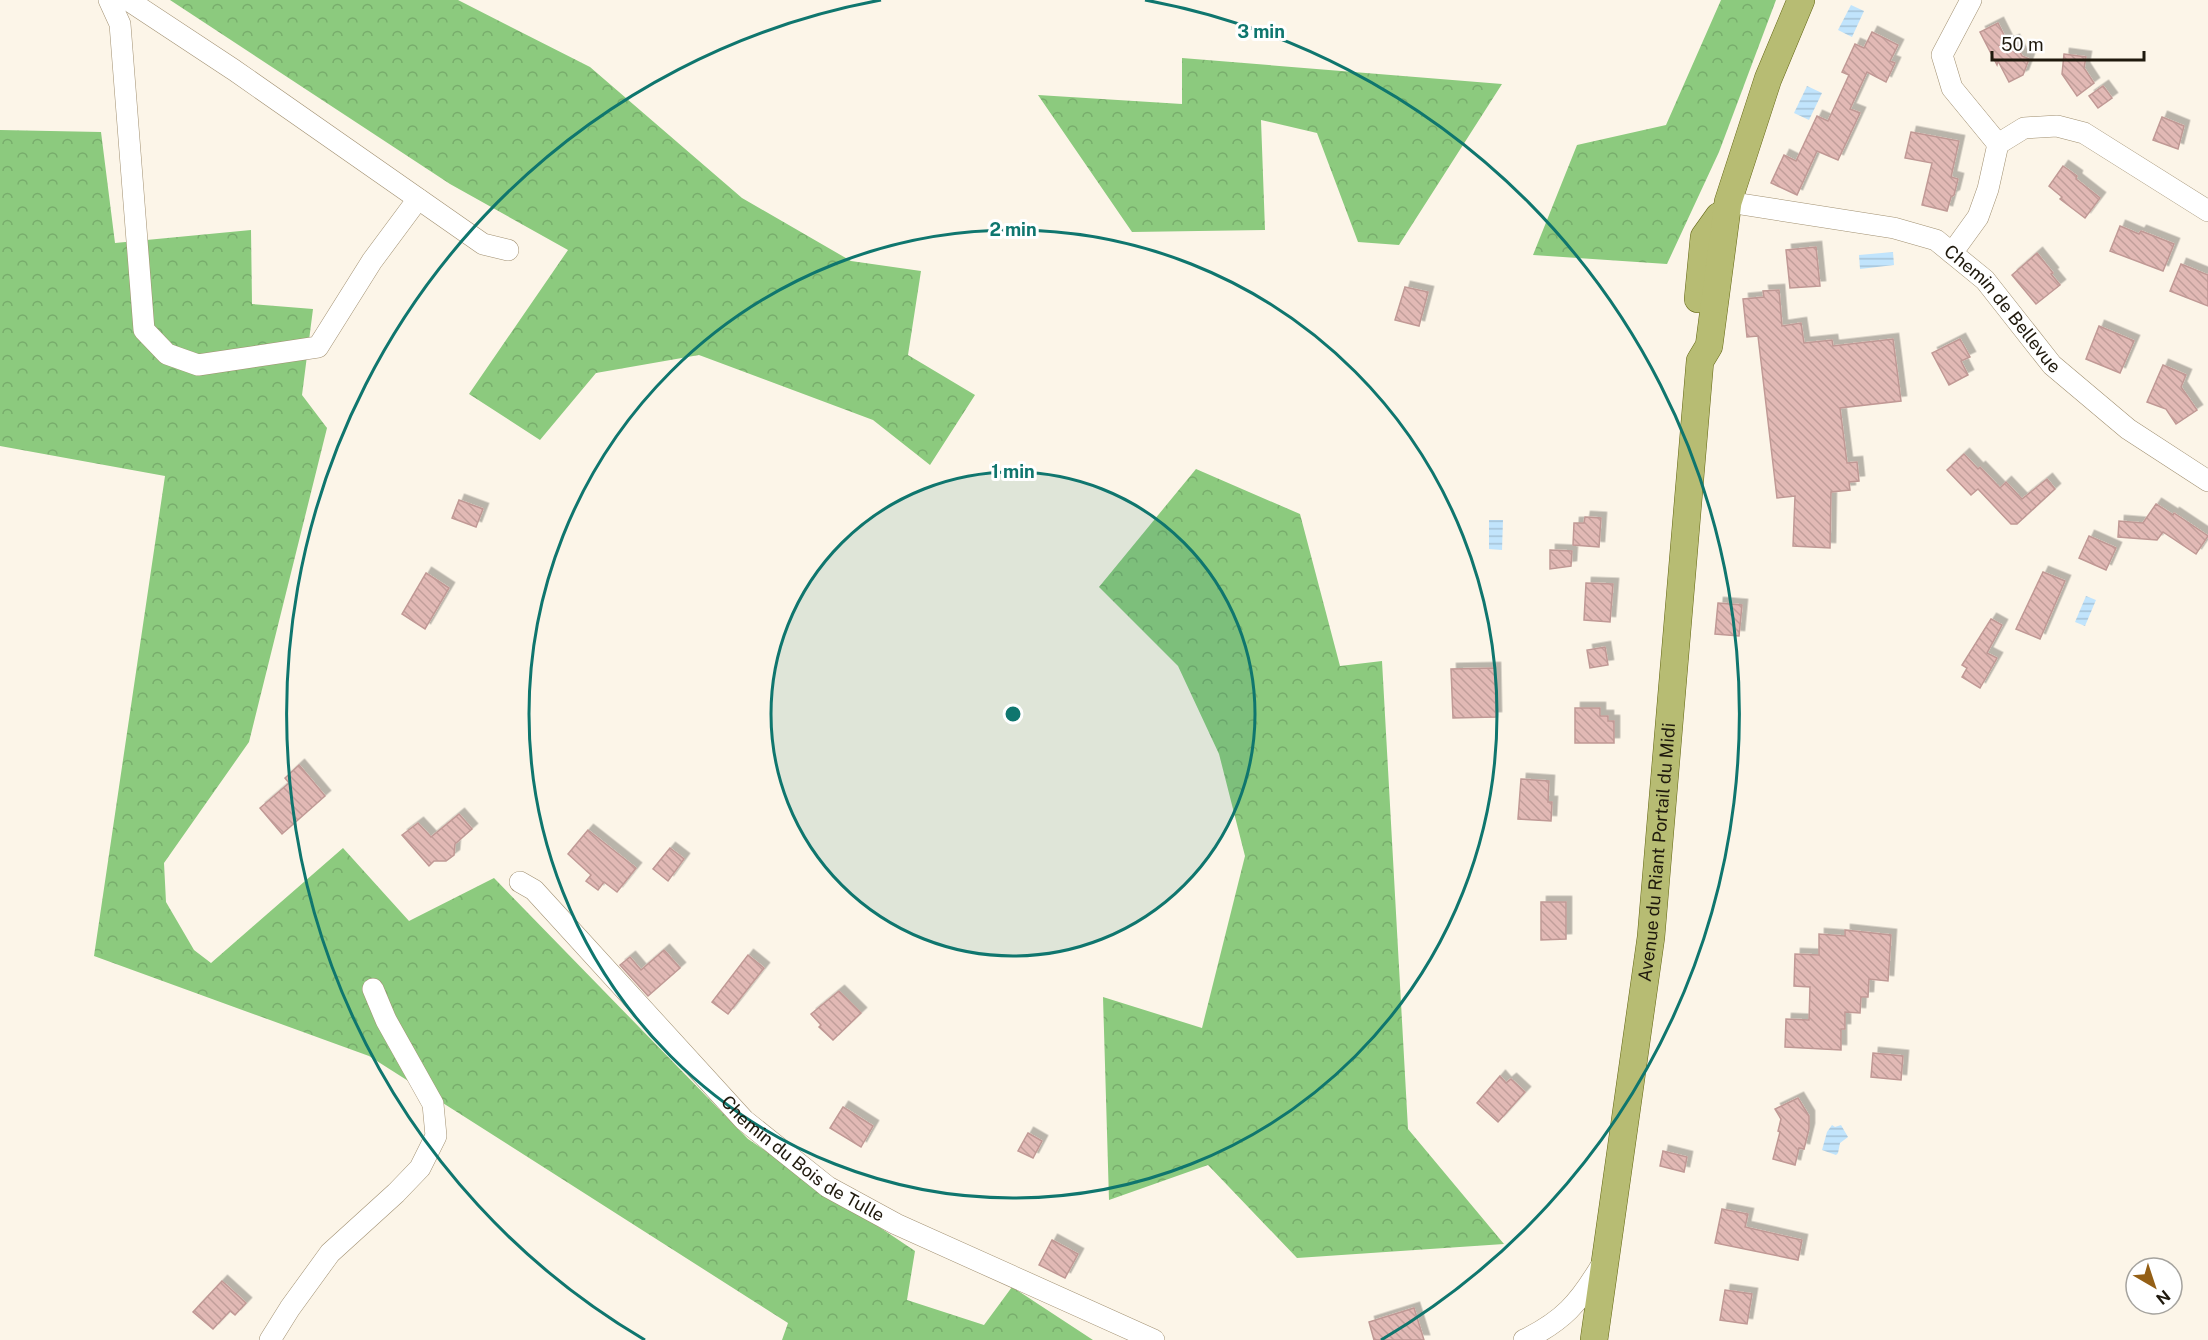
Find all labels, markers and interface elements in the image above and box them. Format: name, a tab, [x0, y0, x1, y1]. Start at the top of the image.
text: 3 min	[1237, 21, 1285, 42]
scale bar	[1992, 24, 2144, 62]
text: 50 m	[2001, 34, 2044, 55]
text: 2 min	[989, 219, 1037, 240]
street label: Chemin de Bellevue	[1940, 240, 2065, 377]
text: 1 min	[991, 461, 1035, 482]
centre of rings	[1003, 704, 1023, 724]
street label: Avenue du Riant Portail du Midi	[1634, 722, 1679, 983]
street label: Chemin du Bois de Tulle	[717, 1091, 888, 1226]
north arrow	[2124, 1256, 2184, 1316]
text: N	[2152, 1286, 2174, 1309]

